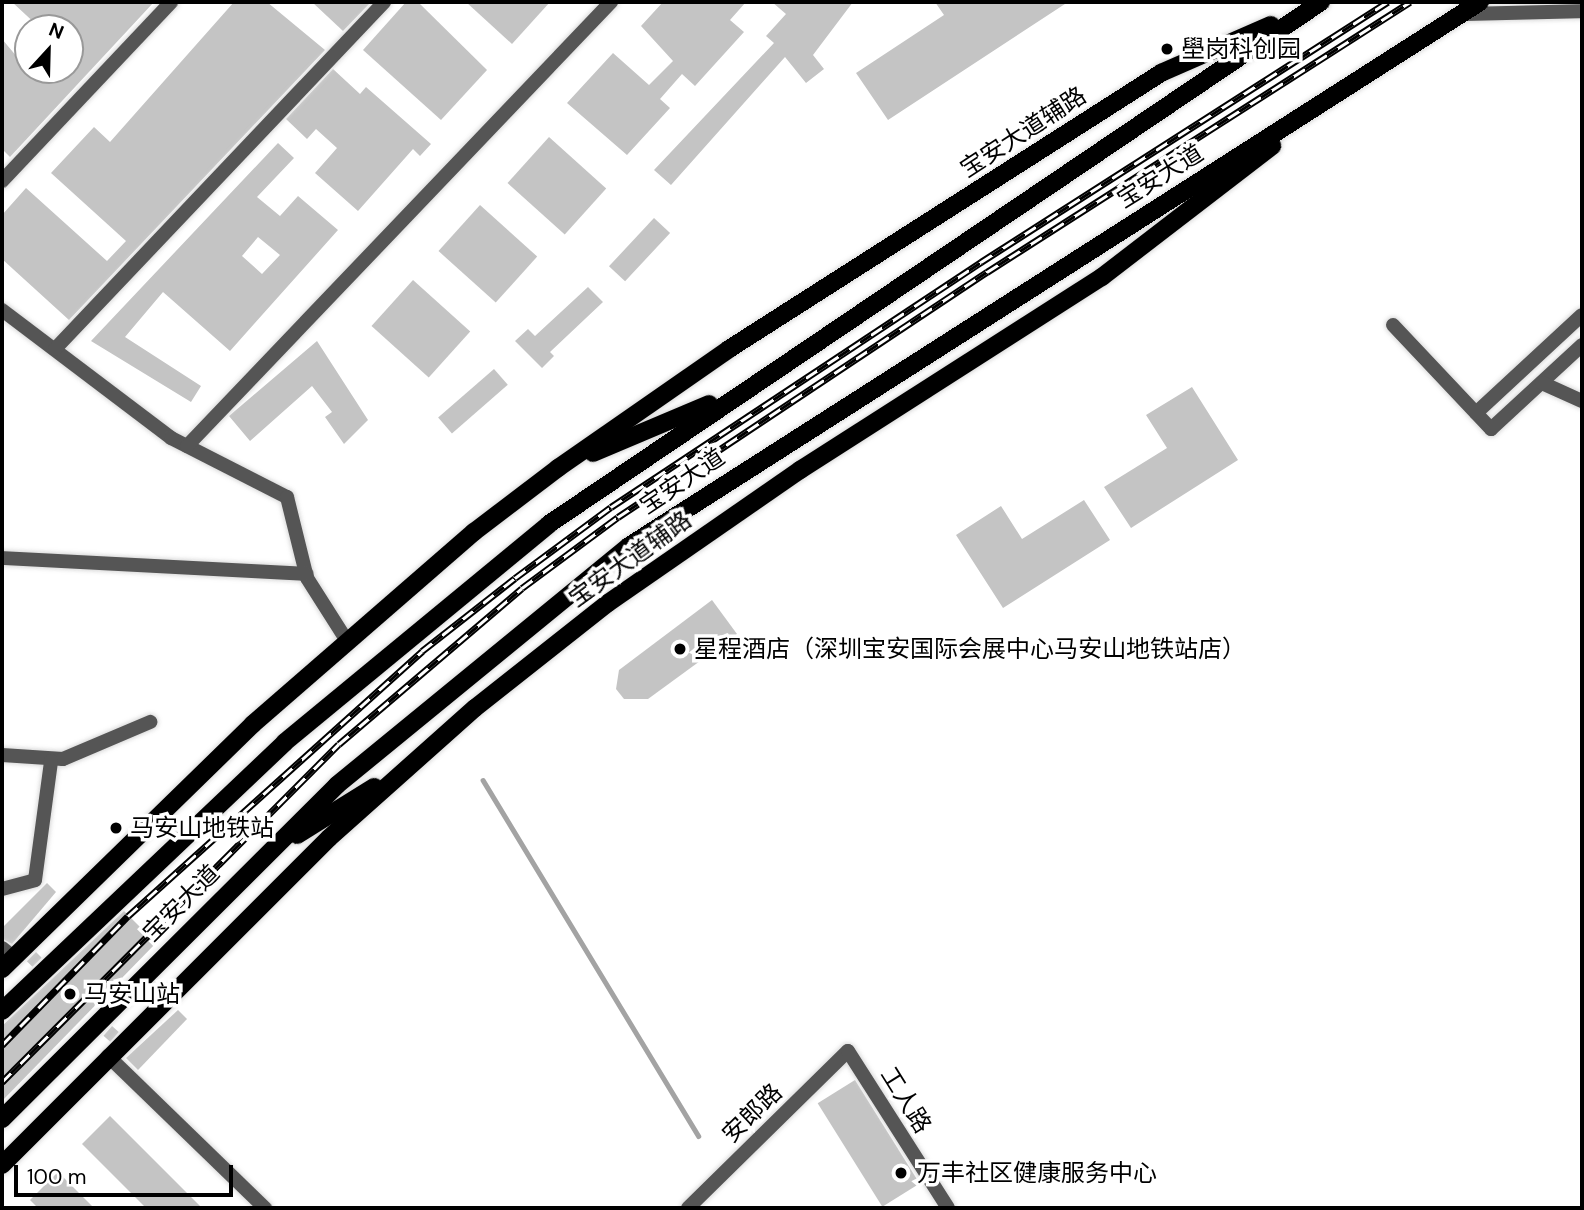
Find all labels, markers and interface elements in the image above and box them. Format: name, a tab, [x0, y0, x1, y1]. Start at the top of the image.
north arrow	[14, 14, 84, 84]
text: N	[45, 17, 67, 45]
place label: 壆岗科创园	[1181, 35, 1301, 63]
marker: 壆岗科创园	[1159, 41, 1175, 57]
street label: 宝安大道辅路	[955, 81, 1091, 183]
street label: 宝安大道	[1112, 138, 1208, 214]
street label: 宝安大道	[634, 442, 730, 520]
street label: 宝安大道辅路	[563, 505, 697, 613]
place label: 星程酒店（深圳宝安国际会展中心马安山地铁站店）	[694, 635, 1246, 663]
marker: 星程酒店（深圳宝安国际会展中心马安山地铁站店）	[672, 641, 688, 657]
place label: 马安山地铁站	[130, 814, 274, 842]
marker: 马安山地铁站	[108, 820, 124, 836]
street label: 宝安大道	[137, 859, 225, 947]
place label: 马安山站	[84, 980, 180, 1008]
marker: 马安山站	[62, 986, 78, 1002]
street label: 工人路	[875, 1062, 937, 1138]
street label: 安郎路	[716, 1078, 788, 1148]
scale bar	[18, 1150, 236, 1194]
place label: 万丰社区健康服务中心	[917, 1159, 1157, 1187]
text: 100 m	[27, 1163, 87, 1191]
marker: 万丰社区健康服务中心	[891, 1163, 911, 1183]

